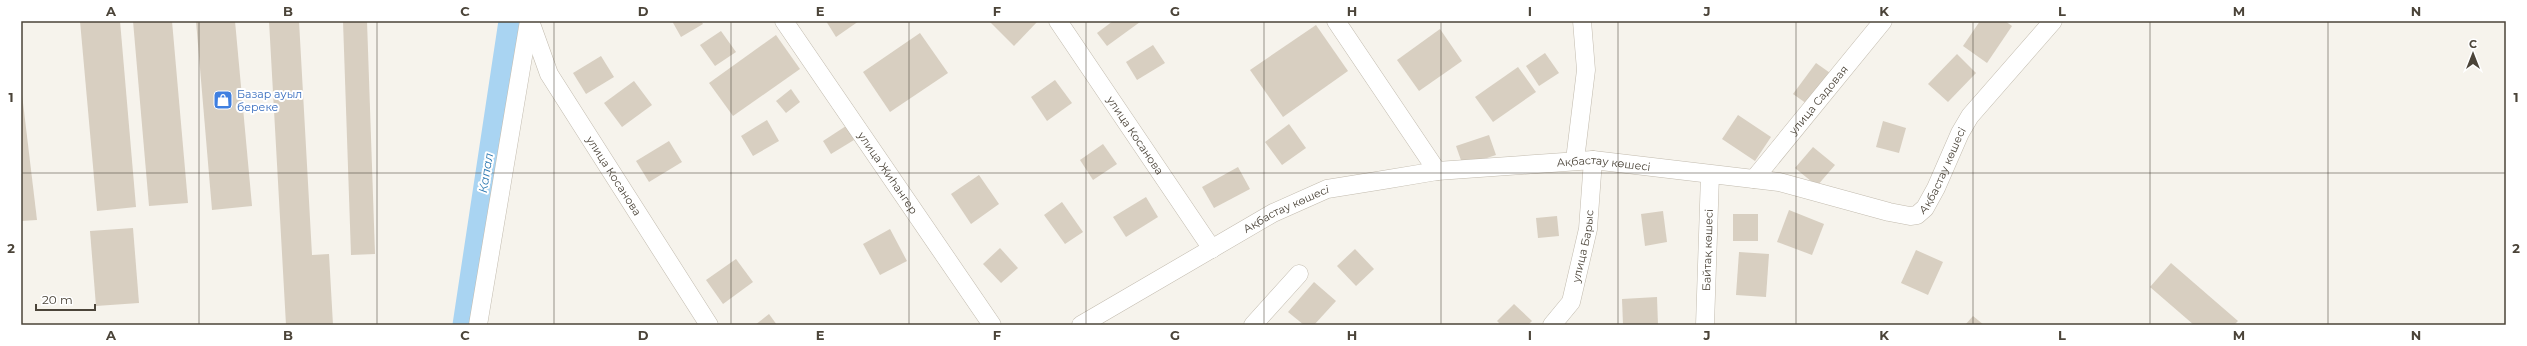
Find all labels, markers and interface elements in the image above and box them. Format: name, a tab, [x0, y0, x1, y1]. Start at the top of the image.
text: A	[105, 3, 117, 19]
text: B	[283, 3, 293, 19]
text: C	[460, 3, 470, 19]
text: D	[638, 3, 649, 19]
text: E	[816, 3, 825, 19]
text: F	[993, 3, 1001, 19]
text: G	[1170, 3, 1180, 19]
text: H	[1347, 3, 1357, 19]
text: I	[1528, 3, 1532, 19]
text: J	[1702, 3, 1711, 19]
text: K	[1879, 3, 1889, 19]
text: L	[2058, 3, 2066, 19]
text: M	[2233, 3, 2245, 19]
text: N	[2411, 3, 2421, 19]
north arrow	[2453, 34, 2493, 74]
text: С	[2469, 37, 2477, 51]
street label: улица Садовая	[1785, 62, 1851, 138]
place label: Базар ауыл береке	[237, 87, 302, 114]
text: 1	[8, 89, 14, 105]
shop icon: Базар ауыл береке	[212, 89, 234, 111]
text: 1	[2513, 89, 2519, 105]
street label: улица Косанова	[1103, 93, 1167, 177]
street label: Ақбастау көшесі	[1916, 125, 1969, 217]
street label: улица Жиhангер	[854, 128, 921, 217]
street label: улица Косанова	[583, 132, 644, 218]
water label: Капал	[475, 151, 496, 194]
street label: Ақбастау көшесі	[1556, 153, 1651, 174]
street label: Ақбастау көшесі	[1241, 182, 1330, 236]
street label: улица Барыс	[1569, 209, 1596, 285]
street label: Байтақ көшесі	[1699, 209, 1716, 291]
text: 2	[7, 240, 15, 256]
text: 2	[2512, 240, 2520, 256]
scale bar	[36, 286, 95, 312]
text: 20 m	[42, 292, 73, 307]
text: A	[105, 327, 117, 343]
text: B	[283, 327, 293, 343]
text: C	[460, 327, 470, 343]
text: D	[638, 327, 649, 343]
text: E	[816, 327, 825, 343]
text: F	[993, 327, 1001, 343]
text: G	[1170, 327, 1180, 343]
text: H	[1347, 327, 1357, 343]
text: I	[1528, 327, 1532, 343]
text: J	[1702, 327, 1711, 343]
text: K	[1879, 327, 1889, 343]
text: L	[2058, 327, 2066, 343]
text: M	[2233, 327, 2245, 343]
text: N	[2411, 327, 2421, 343]

